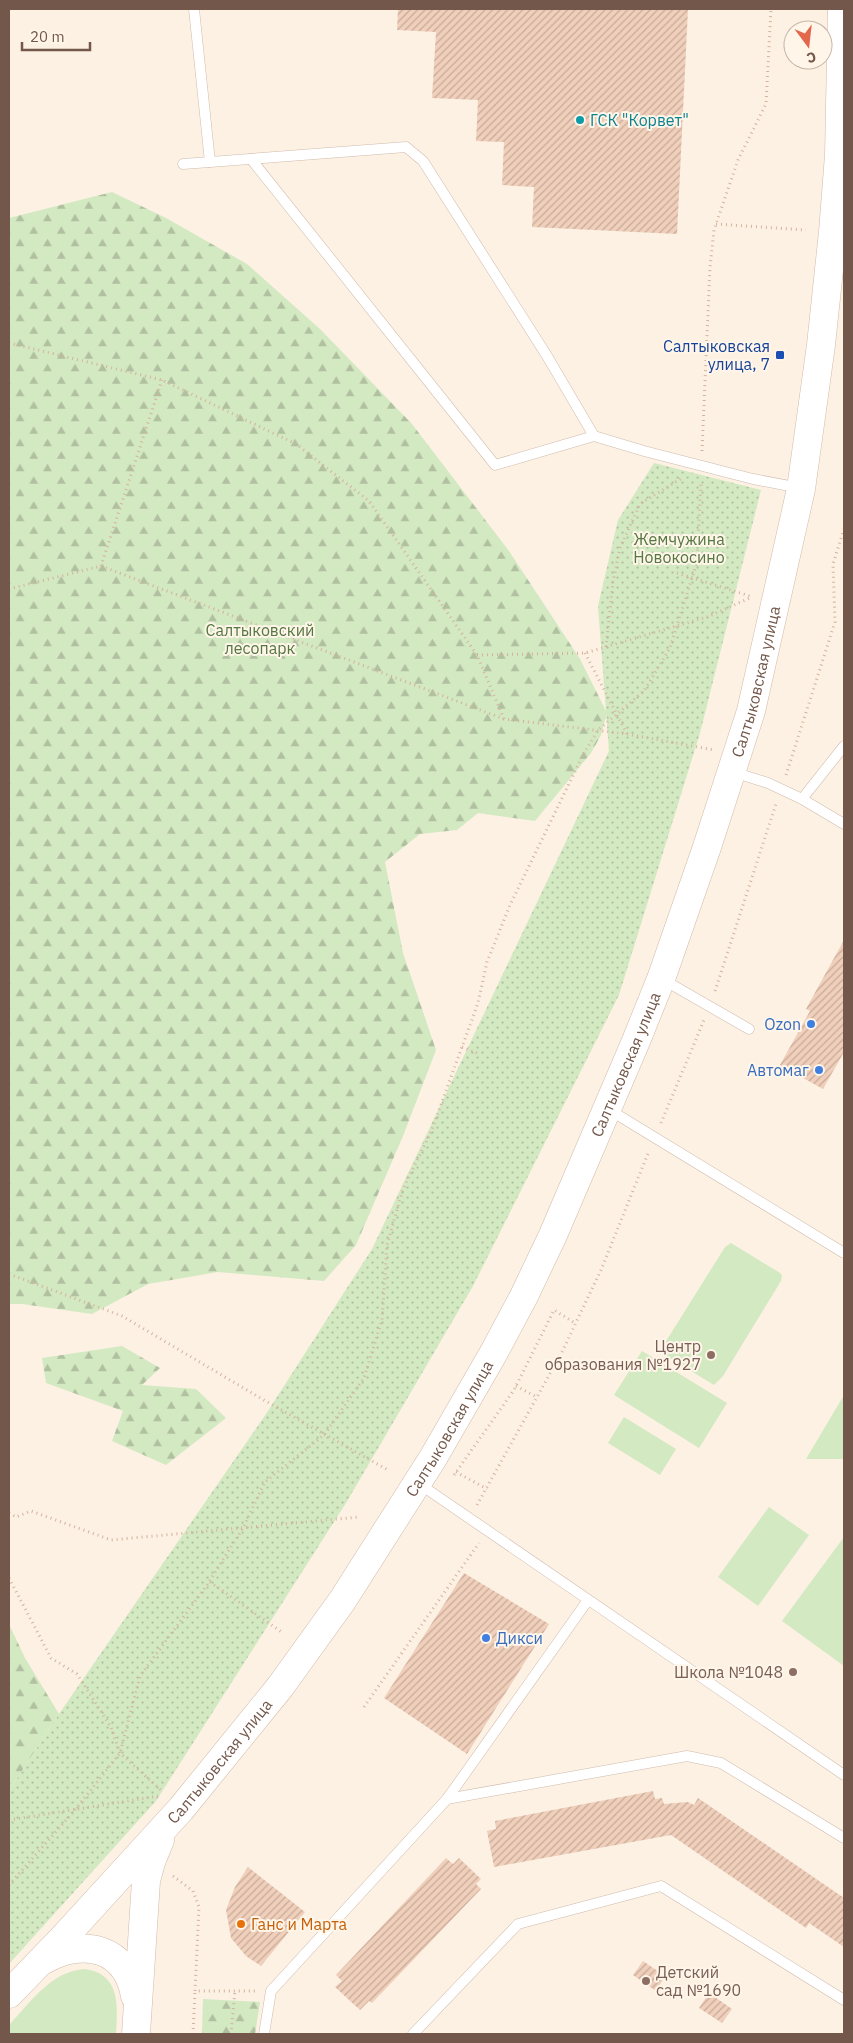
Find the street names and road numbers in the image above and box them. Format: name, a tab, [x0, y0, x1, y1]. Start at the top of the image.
street label: Салтыковская улица	[727, 604, 784, 760]
street label: Салтыковская улица	[586, 989, 665, 1140]
street label: Салтыковская улица	[401, 1356, 498, 1500]
street label: Салтыковская улица	[163, 1694, 277, 1828]

